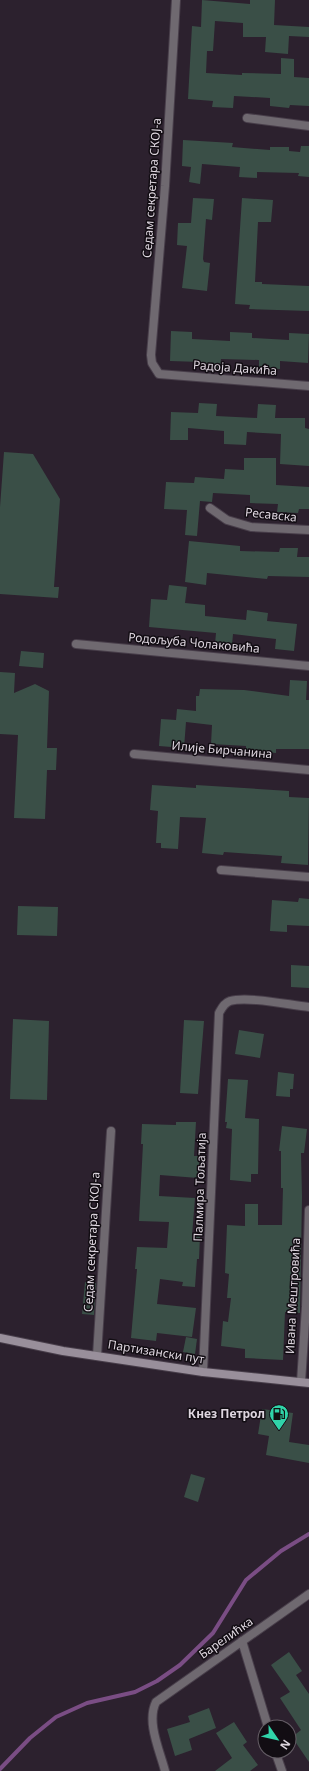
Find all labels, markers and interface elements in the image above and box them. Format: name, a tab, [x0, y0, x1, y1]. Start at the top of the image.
street label: Седам секретара СКОЈ-а	[138, 117, 165, 259]
street label: Радоја Дакића	[192, 356, 278, 379]
street label: Ресавска	[244, 503, 298, 526]
street label: Родољуба Чолаковића	[128, 628, 260, 657]
street label: Илије Бирчанина	[171, 737, 273, 762]
street label: Палмира Тољатија	[189, 1132, 210, 1242]
street label: Седам секретара СКОЈ-а	[79, 1171, 104, 1312]
street label: Ивана Мештровића	[281, 1238, 304, 1354]
street label: Партизански пут	[107, 1335, 206, 1368]
fuel station icon: Кнез Петрол	[268, 1403, 290, 1431]
place label: Кнез Петрол	[188, 1405, 265, 1422]
street label: Барелићка	[195, 1613, 256, 1663]
north arrow	[257, 1719, 297, 1759]
text: N	[277, 1737, 294, 1753]

